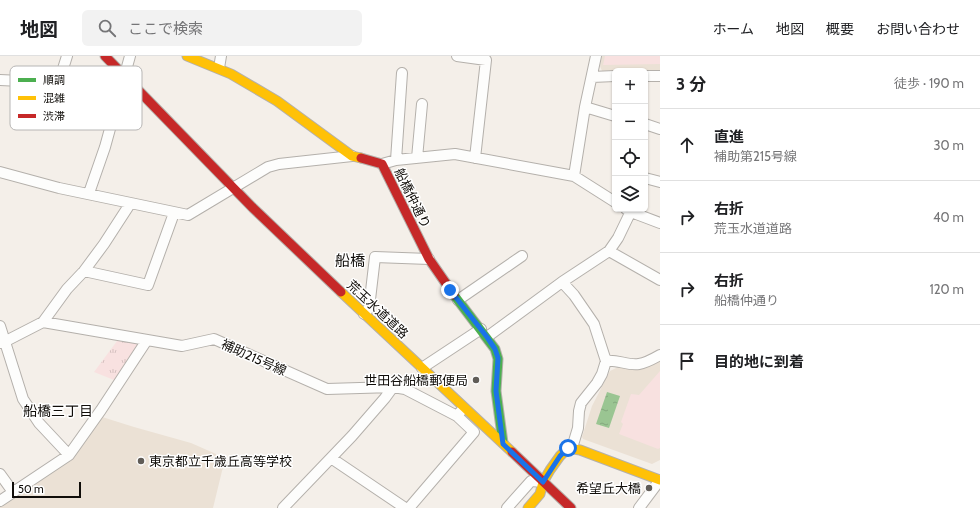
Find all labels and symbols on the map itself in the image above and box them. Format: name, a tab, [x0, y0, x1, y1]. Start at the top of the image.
legend	[10, 66, 142, 130]
text: 順調	[43, 73, 65, 87]
text: 混雑	[43, 91, 65, 105]
text: 渋滞	[43, 109, 65, 123]
street label: 船橋仲通り	[392, 165, 434, 231]
district label: 船橋	[335, 252, 365, 270]
street label: 荒玉水道道路	[344, 277, 412, 341]
route end	[441, 281, 459, 299]
street label: 補助215号線	[219, 335, 289, 379]
place label: 世田谷船橋郵便局	[364, 372, 468, 388]
marker: 世田谷船橋郵便局	[471, 375, 481, 385]
district label: 船橋三丁目	[23, 402, 93, 420]
route start	[559, 439, 577, 457]
place label: 東京都立千歳丘高等学校	[149, 453, 292, 469]
marker: 東京都立千歳丘高等学校	[136, 456, 146, 466]
scale bar	[12, 480, 81, 499]
place label: 希望丘大橋	[576, 480, 641, 496]
marker: 希望丘大橋	[644, 483, 654, 493]

